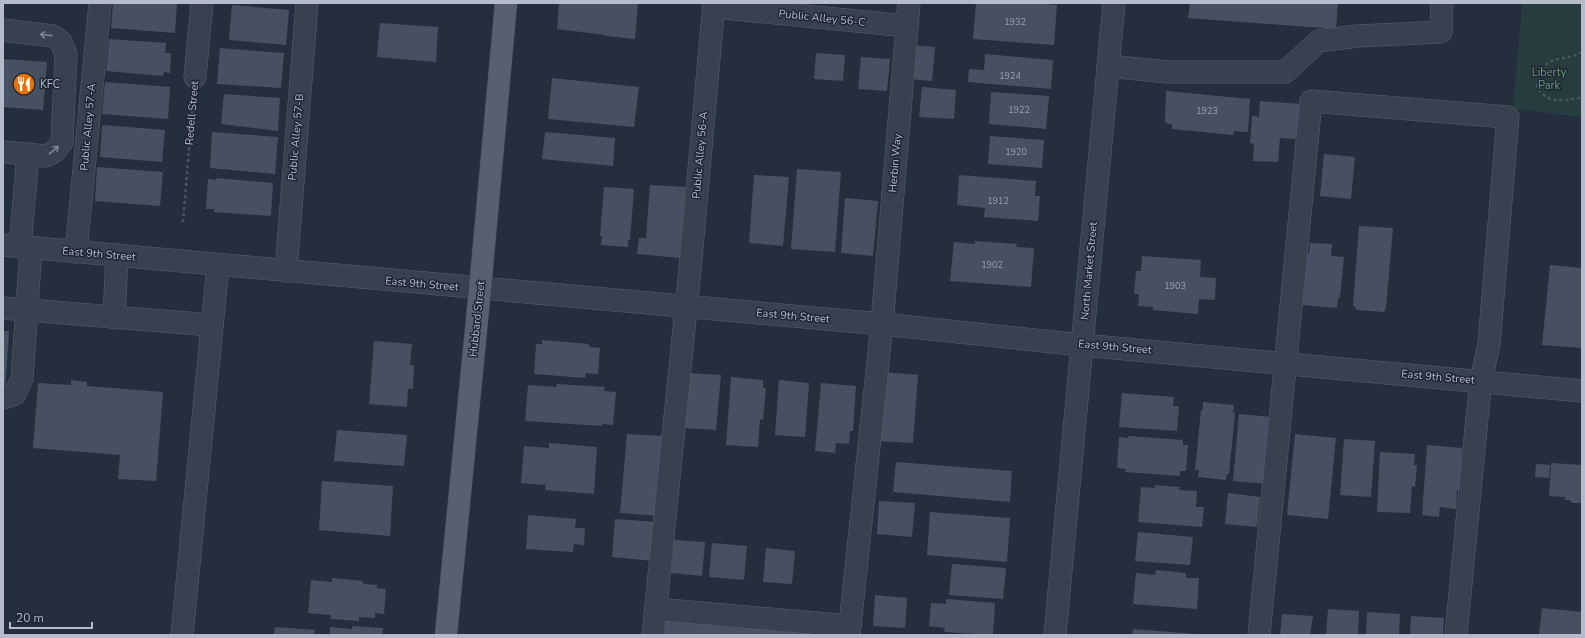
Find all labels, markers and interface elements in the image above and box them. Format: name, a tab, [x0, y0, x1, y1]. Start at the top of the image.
street label: Public Alley 56-C	[778, 6, 866, 30]
house number: 1932	[1004, 16, 1026, 28]
one-way arrow	[40, 31, 53, 38]
park label: Liberty Park	[1532, 65, 1567, 93]
house number: 1924	[999, 70, 1021, 82]
restaurant icon: KFC	[11, 71, 37, 97]
place label: KFC	[40, 77, 60, 92]
street label: Redell Street	[182, 80, 202, 146]
street label: Public Alley 57-A	[77, 83, 99, 171]
street label: Public Alley 57-B	[285, 93, 307, 181]
house number: 1922	[1008, 104, 1030, 116]
house number: 1923	[1196, 105, 1218, 117]
street label: Public Alley 56-A	[689, 111, 711, 199]
street label: Herbin Way	[885, 133, 905, 193]
one-way arrow	[48, 146, 59, 155]
house number: 1920	[1005, 146, 1027, 158]
house number: 1912	[987, 195, 1009, 207]
street label: North Market Street	[1077, 221, 1101, 321]
street label: East 9th Street	[62, 243, 136, 265]
house number: 1902	[981, 259, 1003, 271]
street label: East 9th Street	[385, 273, 459, 295]
street label: Hubbard Street	[466, 280, 488, 358]
house number: 1903	[1164, 280, 1186, 292]
street label: East 9th Street	[756, 305, 830, 327]
street label: East 9th Street	[1078, 336, 1152, 358]
street label: East 9th Street	[1401, 366, 1475, 388]
scale bar	[10, 604, 92, 630]
text: 20 m	[16, 610, 44, 626]

